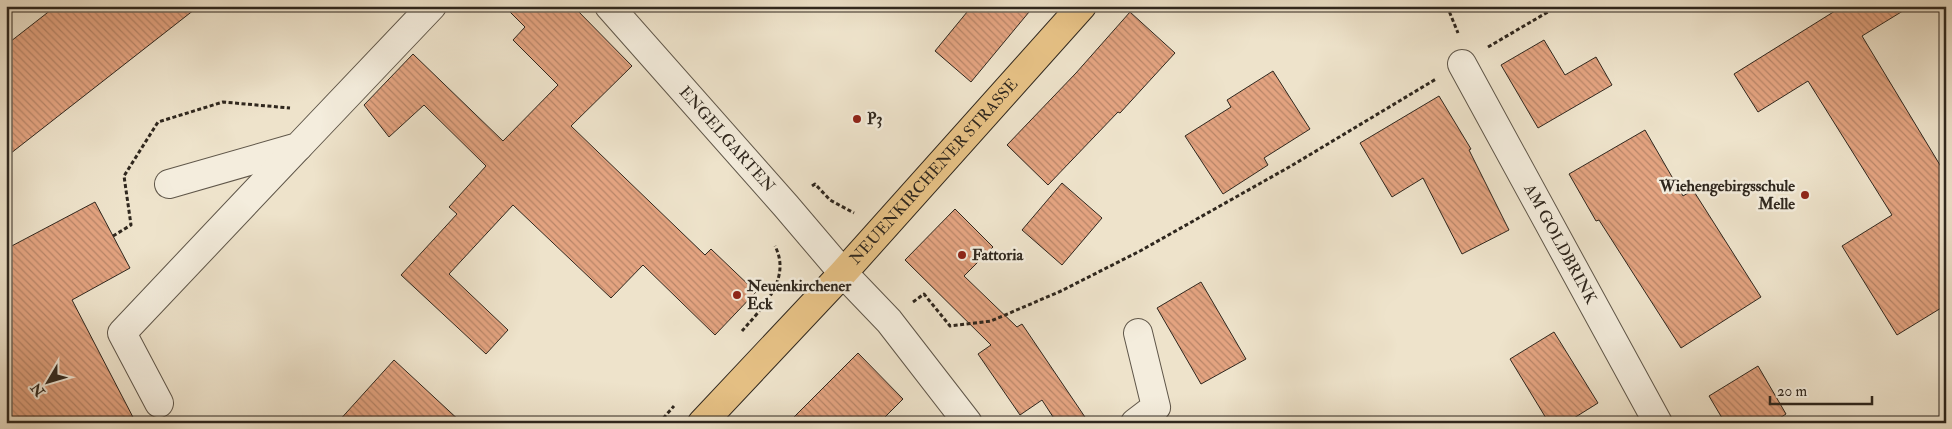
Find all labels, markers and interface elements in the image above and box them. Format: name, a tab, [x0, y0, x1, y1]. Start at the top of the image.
street label: NEUENKIRCHENER STRASSE	[845, 74, 1022, 269]
street label: ENGELGARTEN	[675, 82, 780, 197]
place label: P3	[867, 109, 883, 129]
marker: P3	[851, 113, 863, 125]
place label: Wiehengebirgsschule Melle	[1658, 176, 1795, 214]
street label: AM GOLDBRINK	[1519, 180, 1601, 308]
marker: Wiehengebirgsschule Melle	[1799, 189, 1811, 201]
place label: Fattoria	[972, 245, 1023, 265]
marker: Fattoria	[956, 249, 968, 261]
place label: Neuenkirchener Eck	[746, 276, 852, 314]
marker: Neuenkirchener Eck	[731, 289, 743, 301]
north arrow	[22, 356, 72, 406]
scale bar	[1770, 374, 1872, 406]
text: N	[27, 379, 49, 401]
text: 20 m	[1777, 382, 1807, 401]

